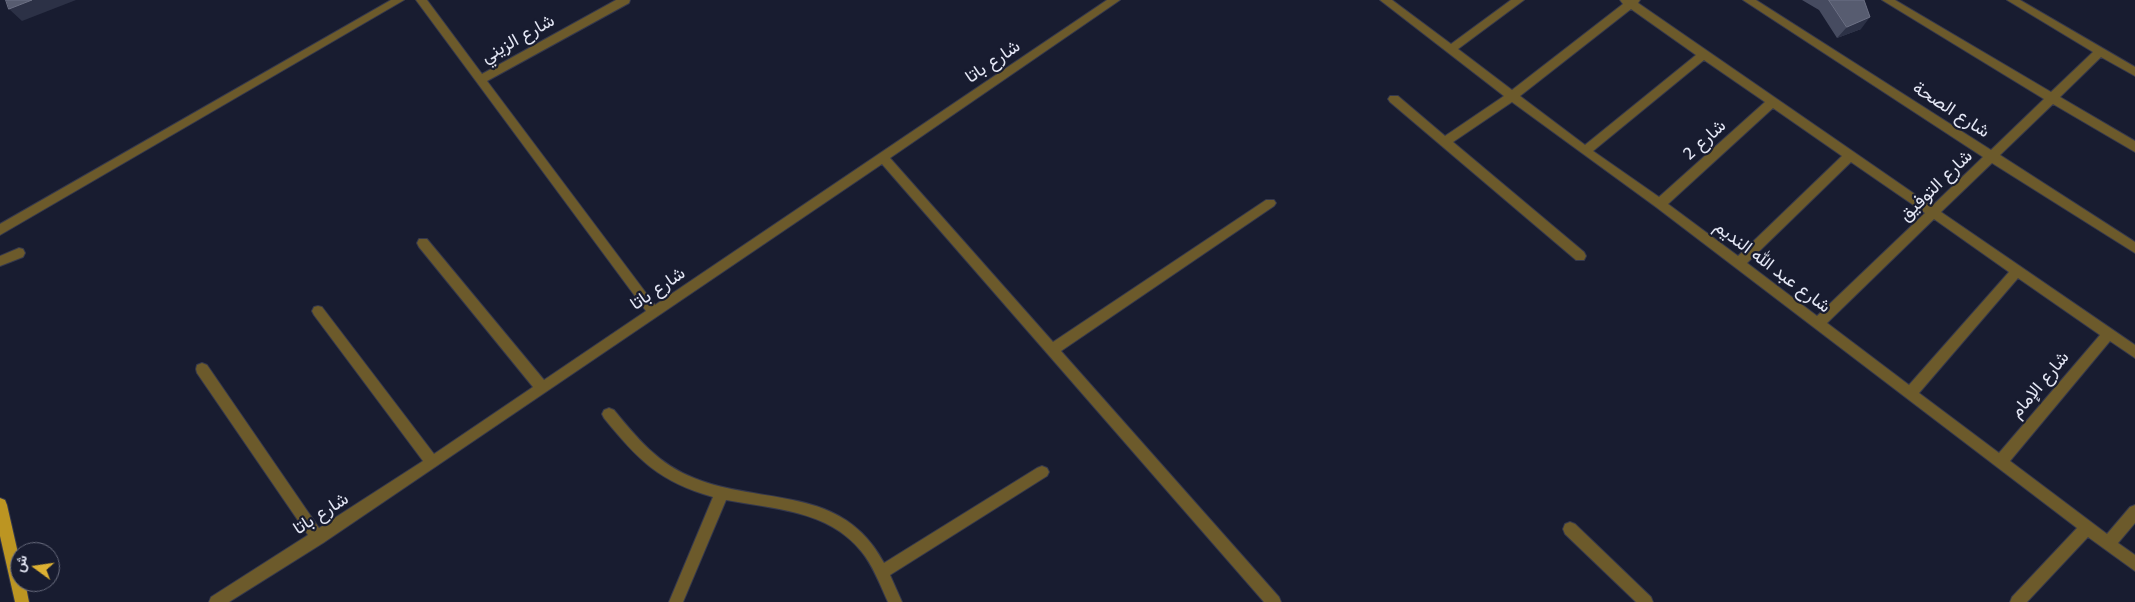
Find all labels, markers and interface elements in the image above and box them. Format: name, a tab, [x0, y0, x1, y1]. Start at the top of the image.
street label: شارع الزيني	[478, 10, 558, 68]
street label: شارع باتا	[961, 36, 1025, 88]
street label: شارع الصحة	[1908, 77, 1994, 143]
street label: شارع 2	[1679, 115, 1731, 165]
street label: شارع التوفيق	[1895, 146, 1977, 226]
street label: شارع عبد الله النديم	[1709, 216, 1835, 318]
street label: شارع باتا	[626, 263, 690, 315]
street label: شارع الإمام	[2006, 347, 2074, 423]
street label: شارع باتا	[289, 488, 353, 540]
north arrow	[10, 542, 60, 592]
text: ش	[11, 553, 31, 574]

